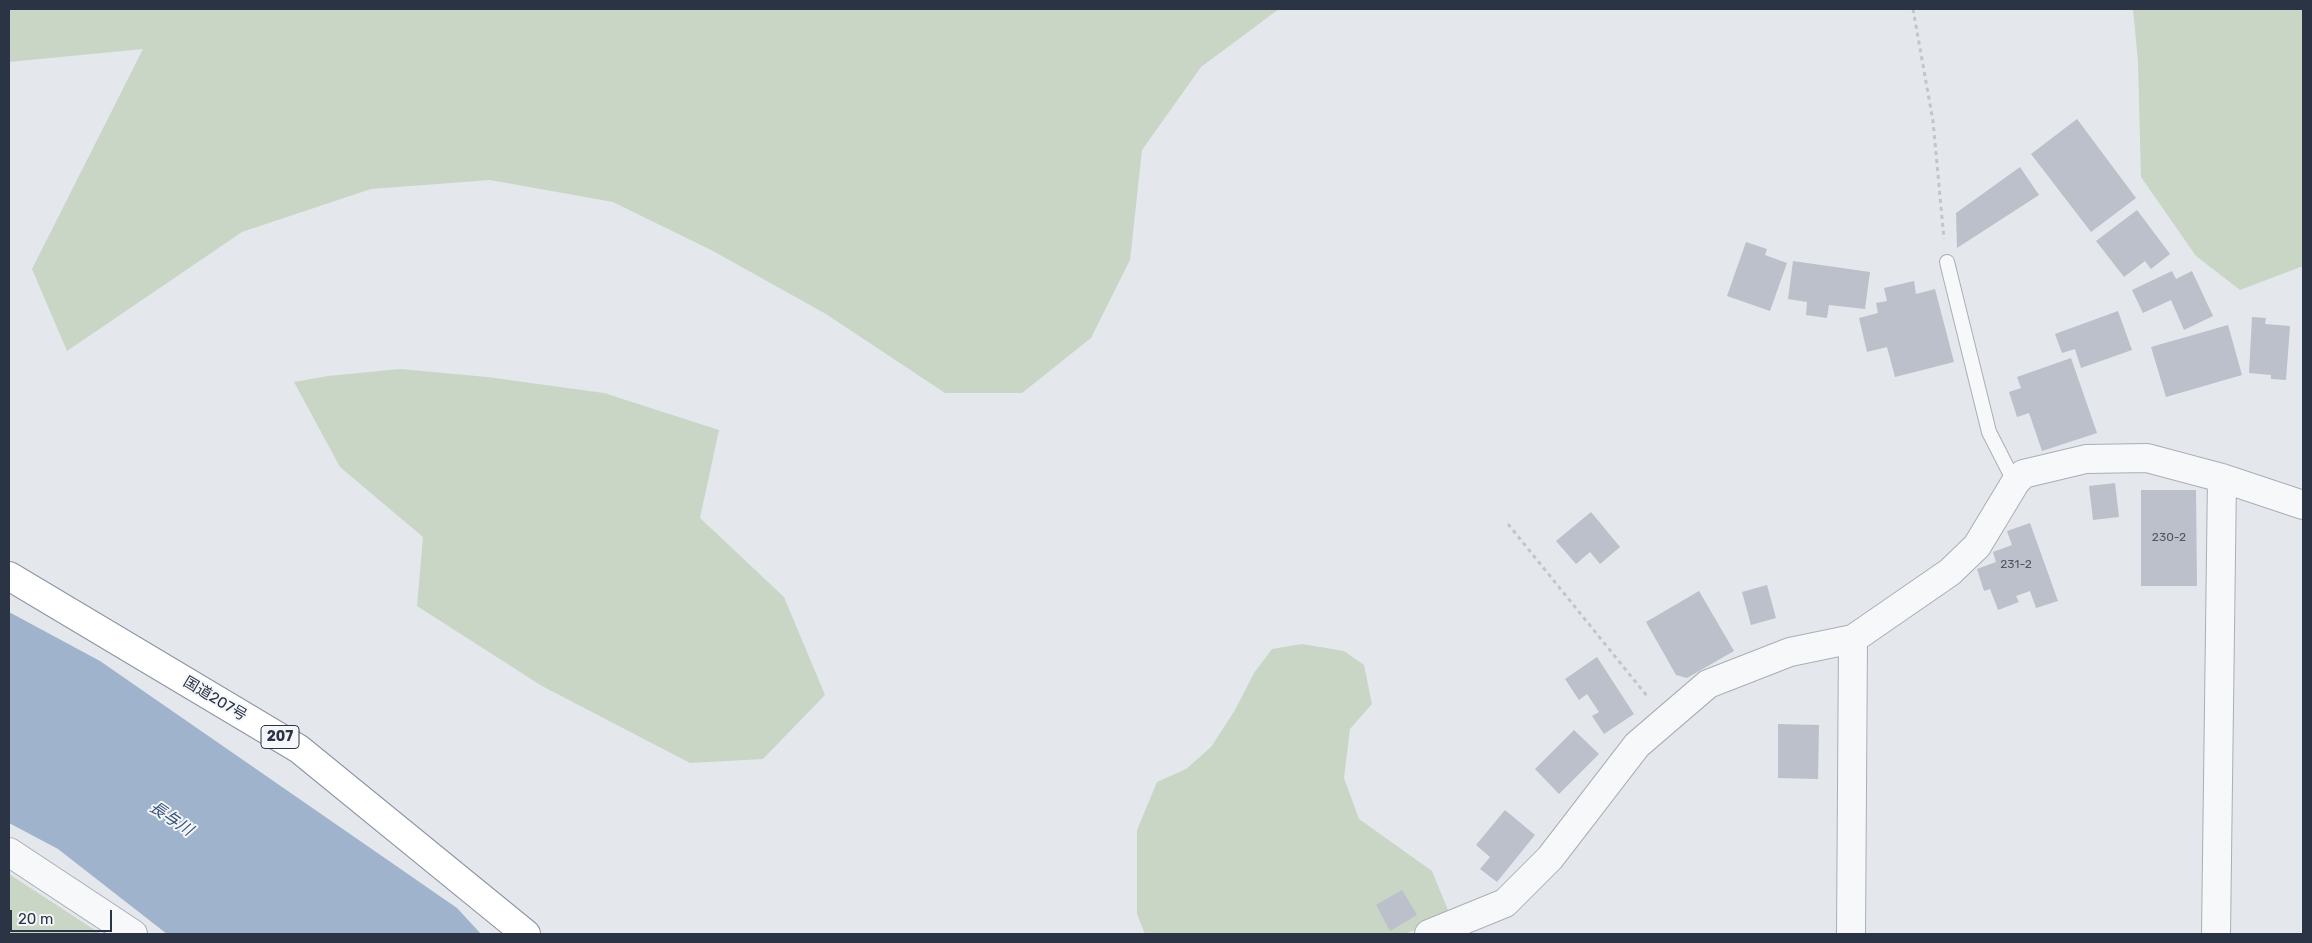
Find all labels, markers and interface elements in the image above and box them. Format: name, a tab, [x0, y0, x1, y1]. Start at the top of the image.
house number: 230-2	[2152, 531, 2186, 545]
house number: 231-2	[2000, 558, 2032, 572]
street label: 国道207号	[180, 673, 250, 725]
road number: 207	[261, 726, 299, 749]
water label: 長与川	[146, 798, 196, 840]
scale bar	[12, 900, 115, 932]
text: 20 m	[18, 910, 53, 928]

